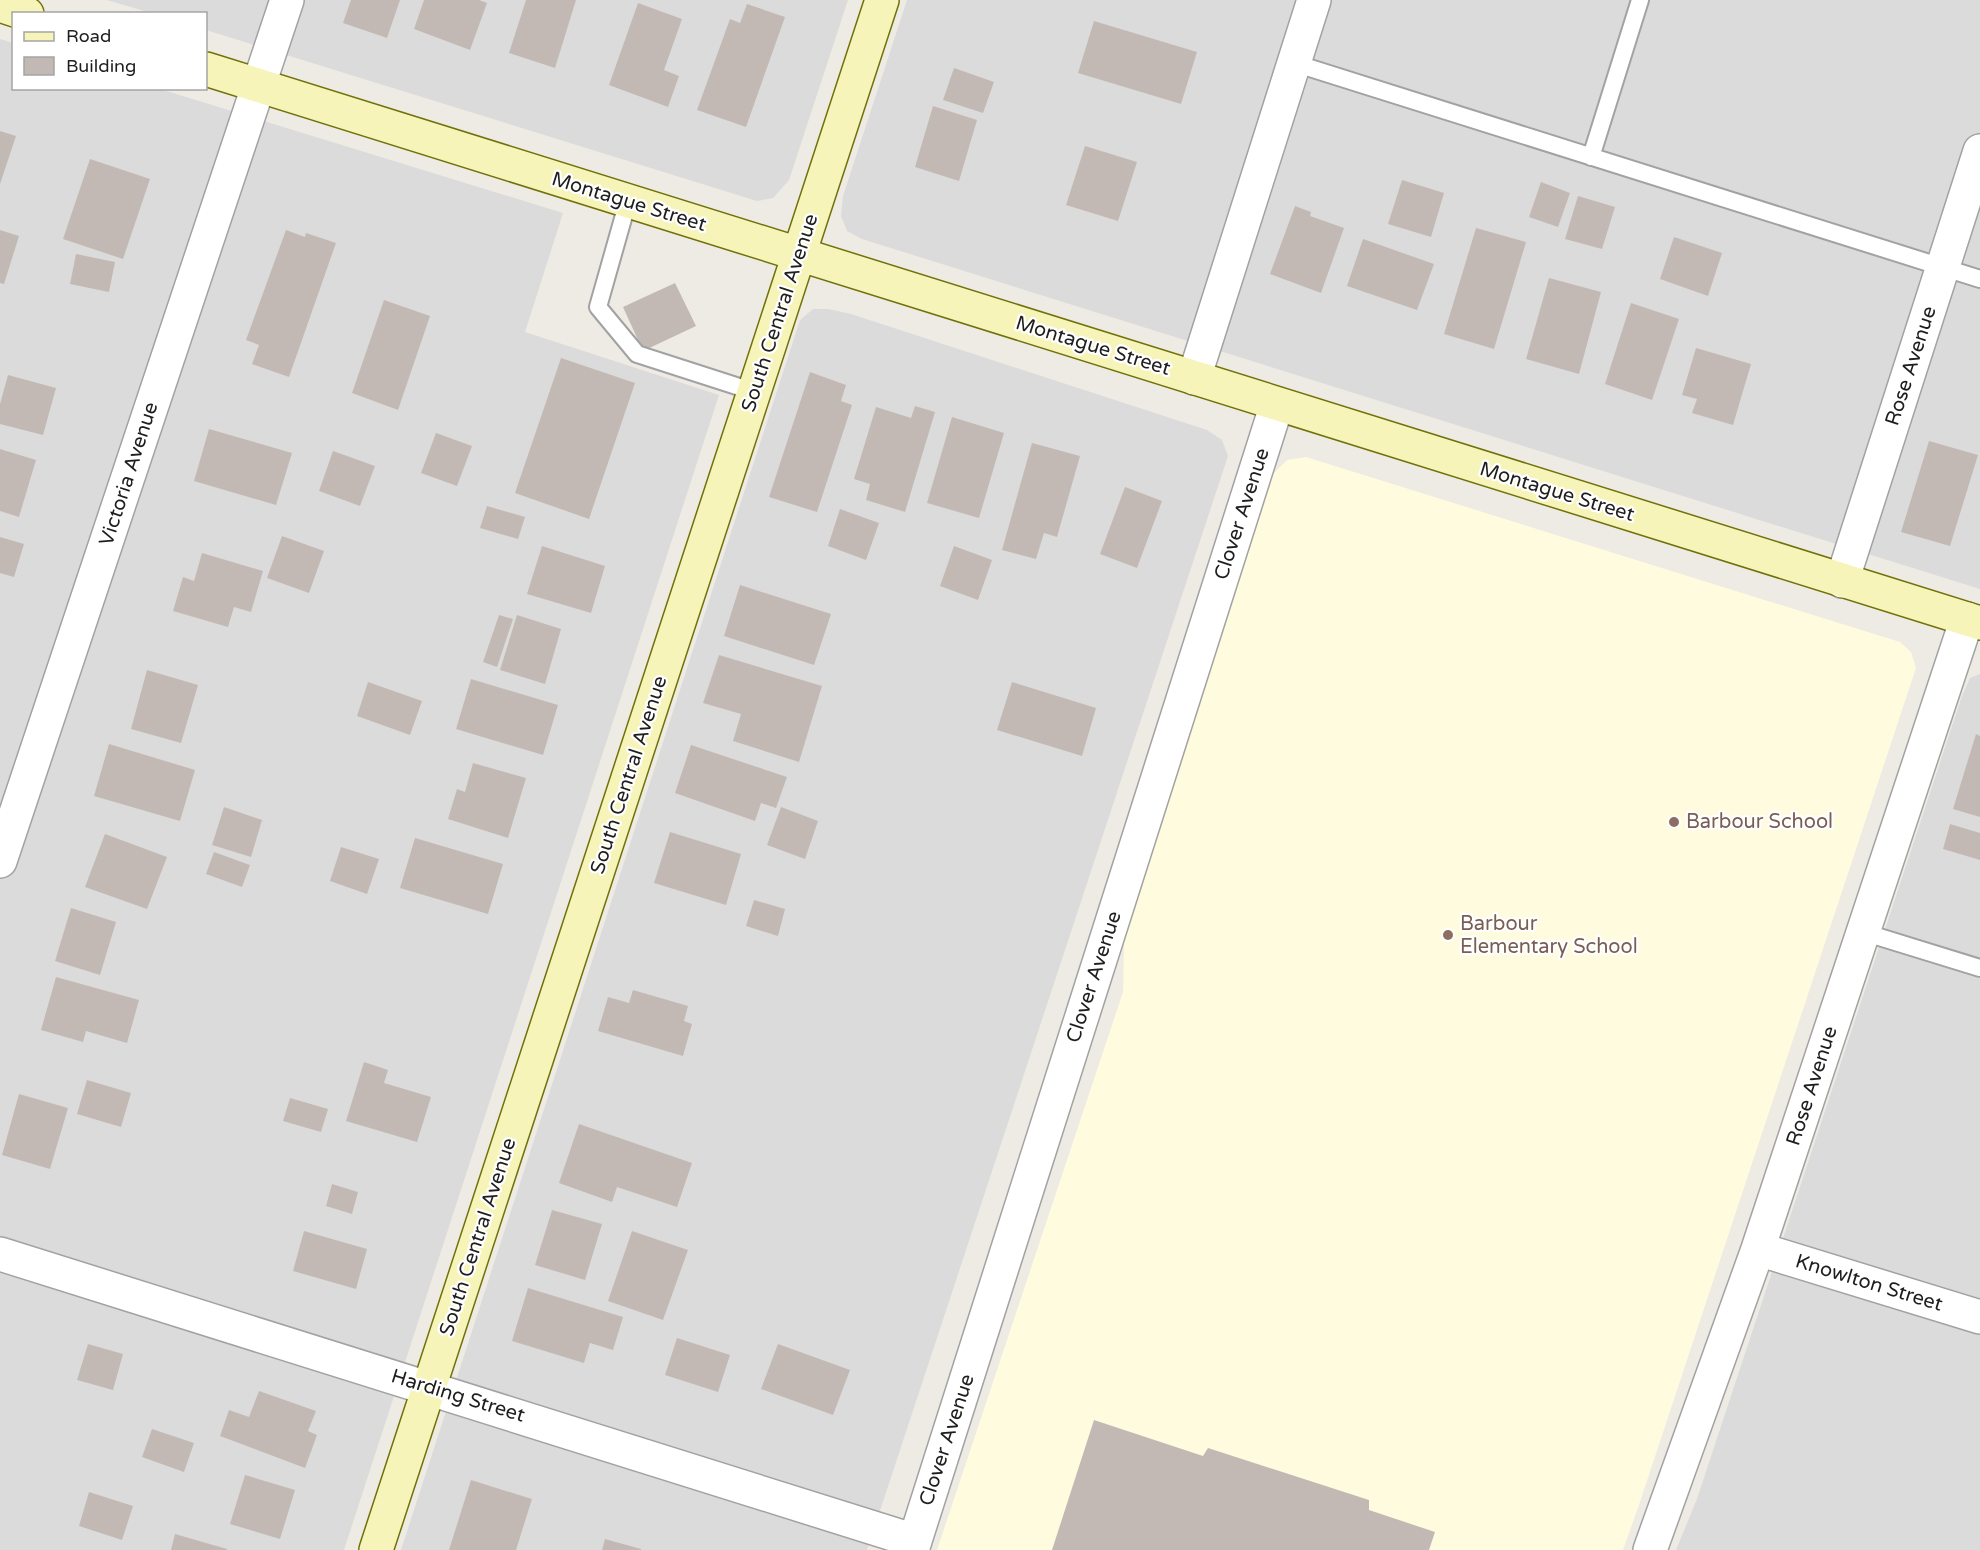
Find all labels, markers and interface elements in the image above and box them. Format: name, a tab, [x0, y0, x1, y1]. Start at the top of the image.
legend	[12, 12, 207, 90]
text: Road	[66, 25, 111, 47]
text: Building	[66, 55, 136, 77]
street label: Montague Street	[549, 167, 710, 237]
street label: South Central Avenue	[737, 211, 823, 415]
street label: Rose Avenue	[1880, 303, 1942, 429]
street label: Montague Street	[1013, 311, 1174, 381]
street label: Victoria Avenue	[94, 399, 164, 549]
street label: Clover Avenue	[1209, 445, 1275, 583]
street label: Montague Street	[1477, 457, 1638, 527]
street label: South Central Avenue	[586, 673, 672, 877]
place label: Barbour School	[1686, 810, 1833, 834]
marker: Barbour School	[1667, 815, 1681, 829]
street label: Clover Avenue	[1061, 908, 1127, 1046]
place label: Barbour Elementary School	[1460, 912, 1638, 959]
marker: Barbour Elementary School	[1441, 928, 1455, 942]
street label: Rose Avenue	[1781, 1023, 1843, 1149]
street label: South Central Avenue	[435, 1135, 521, 1339]
street label: Knowlton Street	[1793, 1249, 1946, 1317]
street label: Harding Street	[388, 1364, 528, 1428]
street label: Clover Avenue	[914, 1371, 980, 1509]

